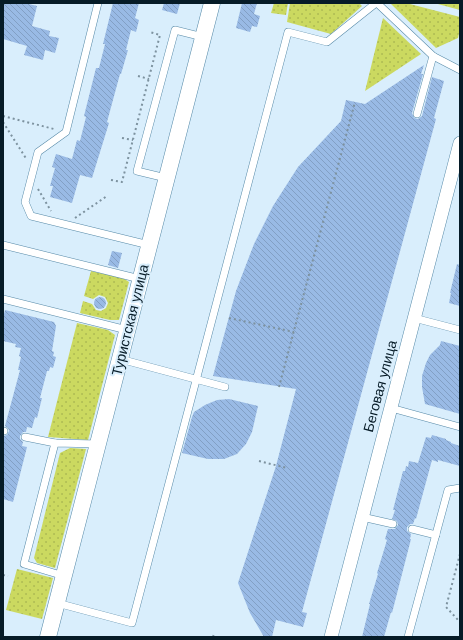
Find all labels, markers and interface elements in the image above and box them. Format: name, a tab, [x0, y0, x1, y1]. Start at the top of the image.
street label: Туристская улица	[107, 262, 153, 378]
street label: Беговая улица	[359, 338, 401, 434]

